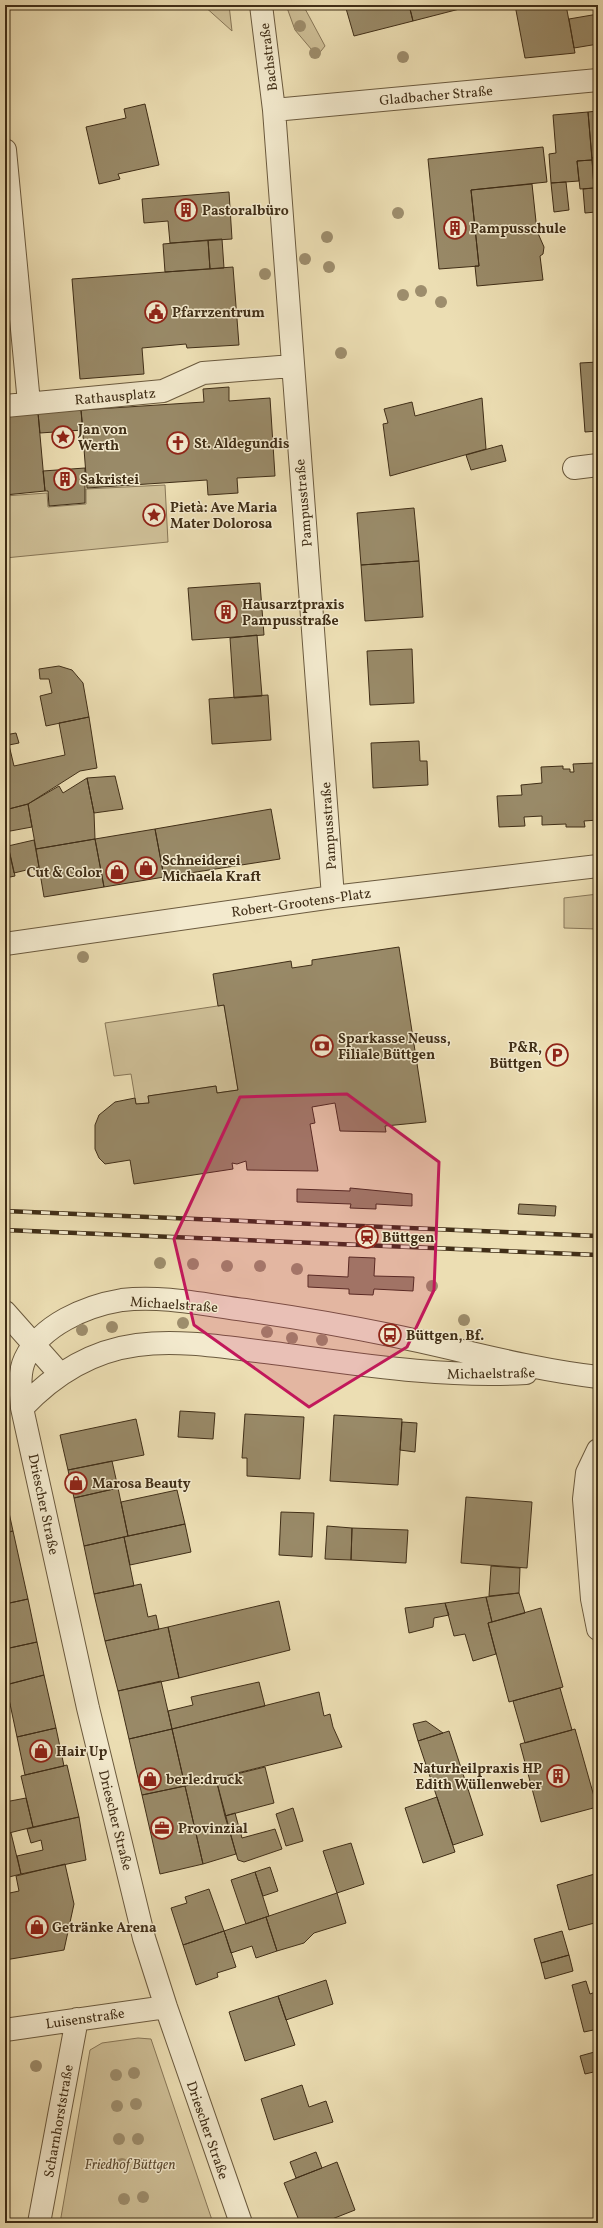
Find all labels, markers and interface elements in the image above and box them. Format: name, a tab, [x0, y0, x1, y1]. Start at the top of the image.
street label: Bachstraße	[256, 21, 283, 92]
street label: Gladbacher Straße	[379, 82, 494, 111]
building icon: Pastoralbüro	[173, 197, 199, 223]
place label: Pastoralbüro	[202, 202, 289, 221]
building icon: Pampusschule	[442, 215, 468, 241]
place label: Pampusschule	[470, 220, 566, 239]
public building icon: Pfarrzentrum	[143, 299, 169, 325]
place label: Pfarrzentrum	[172, 304, 265, 323]
street label: Rathausplatz	[74, 384, 156, 410]
place label: Jan von Werth	[77, 421, 127, 456]
place icon: Jan von Werth	[50, 424, 76, 450]
church icon: St. Aldegundis	[165, 430, 191, 456]
place label: St. Aldegundis	[194, 435, 289, 454]
street label: Pampusstraße	[291, 458, 318, 548]
building icon: Sakristei	[52, 466, 78, 492]
place label: Sakristei	[80, 471, 139, 490]
place label: Pietà: Ave Maria Mater Dolorosa	[170, 499, 278, 534]
place icon: Pietà: Ave Maria Mater Dolorosa	[141, 502, 167, 528]
place label: Hausarztpraxis Pampusstraße	[242, 596, 345, 631]
building icon: Hausarztpraxis Pampusstraße	[213, 599, 239, 625]
street label: Pampusstraße	[317, 781, 342, 871]
place label: Schneiderei Michaela Kraft	[162, 852, 261, 887]
shop icon: Schneiderei Michaela Kraft	[133, 855, 159, 881]
shop icon: Cut & Color	[104, 859, 130, 885]
place label: Cut & Color	[26, 864, 102, 883]
street label: Robert-Grootens-Platz	[230, 884, 372, 923]
place label: Sparkasse Neuss, Filiale Büttgen	[338, 1030, 451, 1065]
bank icon: Sparkasse Neuss, Filiale Büttgen	[309, 1033, 335, 1059]
place label: P&R, Büttgen	[490, 1039, 542, 1074]
parking icon: P&R, Büttgen	[544, 1042, 570, 1068]
station icon: Büttgen	[354, 1224, 380, 1250]
place label: Büttgen	[382, 1229, 434, 1248]
street label: Michaelstraße	[129, 1293, 219, 1318]
bus stop icon: Büttgen, Bf.	[377, 1322, 403, 1348]
place label: Büttgen, Bf.	[406, 1327, 484, 1346]
street label: Michaelstraße	[447, 1364, 536, 1385]
street label: Driescher Straße	[23, 1452, 63, 1557]
shop icon: Marosa Beauty	[63, 1470, 89, 1496]
place label: Marosa Beauty	[92, 1475, 191, 1494]
shop icon: Hair Up	[28, 1738, 54, 1764]
place label: Hair Up	[56, 1743, 108, 1762]
place label: Naturheilpraxis HP Edith Wüllenweber	[413, 1760, 542, 1795]
building icon: Naturheilpraxis HP Edith Wüllenweber	[545, 1763, 571, 1789]
shop icon: berle:druck	[137, 1766, 163, 1792]
street label: Driescher Straße	[93, 1768, 136, 1873]
place label: berle:druck	[166, 1771, 243, 1790]
office icon: Provinzial	[149, 1815, 175, 1841]
place label: Provinzial	[178, 1820, 248, 1839]
shop icon: Getränke Arena	[24, 1914, 50, 1940]
place label: Getränke Arena	[52, 1919, 157, 1938]
street label: Luisenstraße	[44, 2004, 126, 2034]
street label: Scharnhorststraße	[40, 2063, 79, 2179]
street label: Driescher Straße	[181, 2079, 232, 2183]
park label: Friedhof Büttgen	[85, 2156, 175, 2175]

